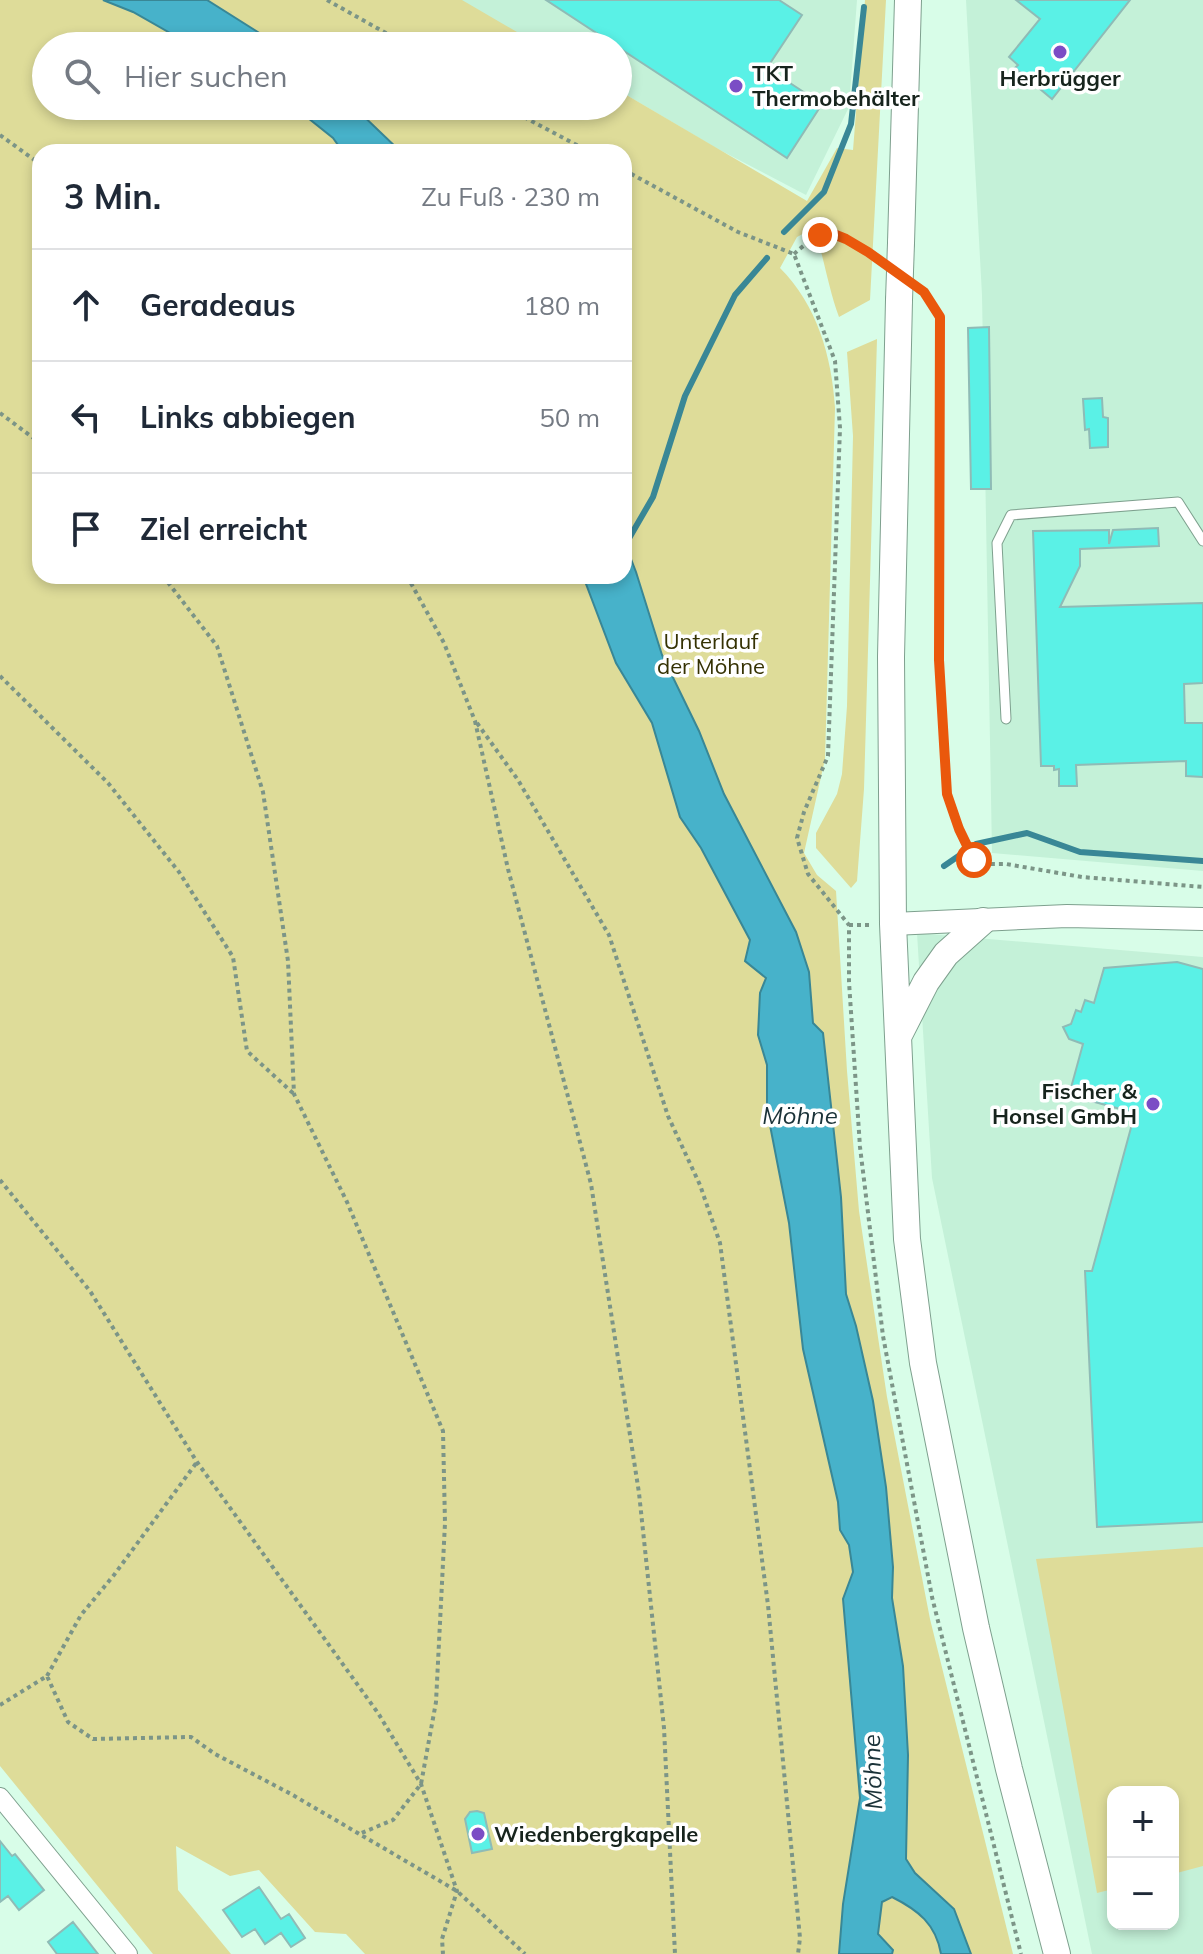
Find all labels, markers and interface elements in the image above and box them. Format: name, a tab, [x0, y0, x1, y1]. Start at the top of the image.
search box	[32, 32, 632, 120]
marker: Herbrügger	[1051, 43, 1069, 61]
icon: search	[60, 54, 104, 98]
text: Hier suchen	[124, 57, 288, 95]
place label: TKT Thermobehälter	[752, 59, 920, 112]
place label: Herbrügger	[999, 64, 1121, 92]
marker: TKT Thermobehälter	[727, 77, 745, 95]
text: 3 Min.	[64, 175, 161, 218]
text: Zu Fuß · 230 m	[421, 180, 600, 213]
route end	[802, 217, 838, 253]
icon: ahead	[64, 283, 108, 327]
text: Geradeaus	[140, 286, 295, 324]
text: 180 m	[524, 289, 600, 322]
icon: left	[64, 395, 108, 439]
text: Links abbiegen	[140, 398, 356, 436]
text: 50 m	[539, 401, 600, 434]
icon: arrive	[64, 507, 108, 551]
text: Ziel erreicht	[140, 510, 307, 548]
park label: Unterlauf der Möhne	[657, 627, 765, 680]
route start	[956, 842, 992, 878]
place label: Fischer & Honsel GmbH	[992, 1077, 1138, 1130]
marker: Fischer & Honsel GmbH	[1144, 1095, 1162, 1113]
water label: Möhne	[762, 1100, 838, 1130]
water label: Möhne	[856, 1734, 888, 1810]
map controls	[1107, 1786, 1179, 1930]
button: +	[1107, 1786, 1179, 1858]
place label: Wiedenbergkapelle	[494, 1820, 698, 1848]
marker: Wiedenbergkapelle	[469, 1825, 487, 1843]
button: −	[1107, 1858, 1179, 1930]

